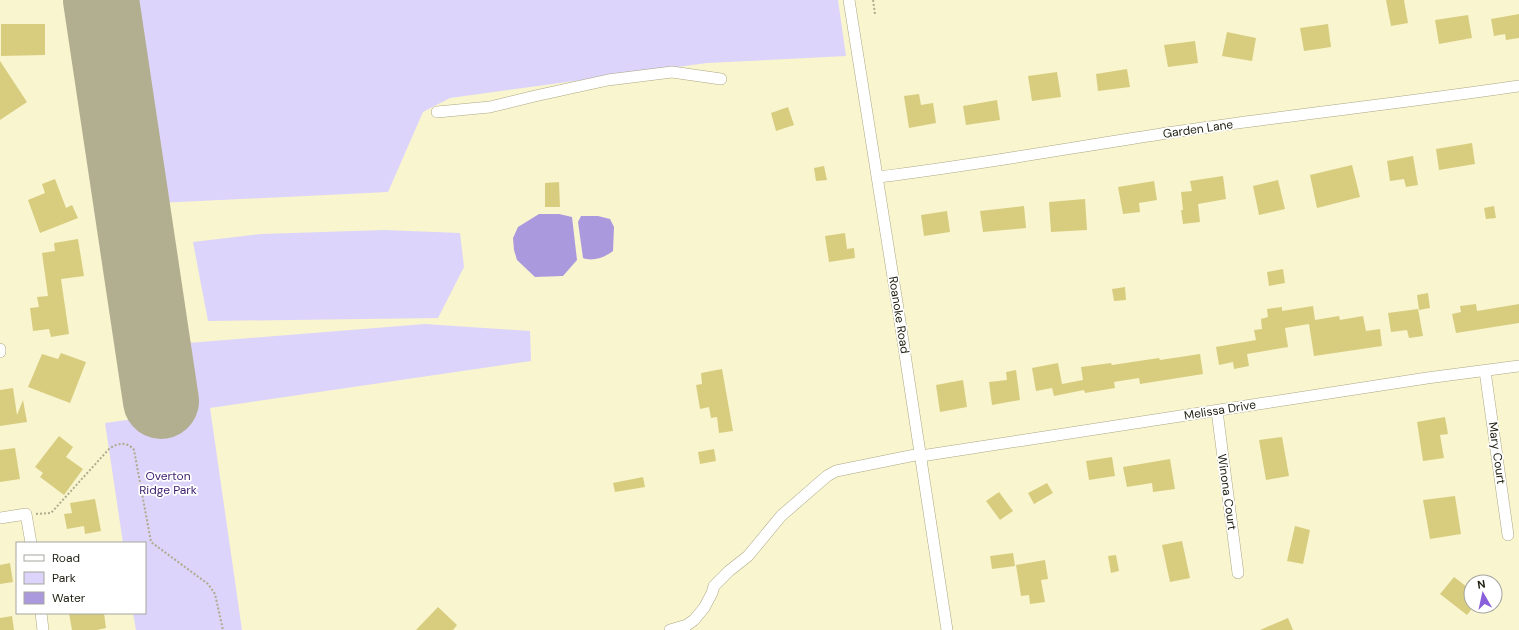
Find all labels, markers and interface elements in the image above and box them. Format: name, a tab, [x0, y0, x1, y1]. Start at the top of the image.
street label: Garden Lane	[1162, 116, 1234, 142]
street label: Roanoke Road	[885, 275, 913, 355]
street label: Melissa Drive	[1183, 396, 1257, 424]
street label: Mary Court	[1485, 421, 1509, 485]
street label: Winona Court	[1214, 453, 1240, 531]
park label: Overton Ridge Park	[139, 468, 197, 498]
legend	[16, 542, 146, 614]
text: Road	[52, 550, 80, 566]
text: Park	[52, 570, 76, 586]
north arrow	[1463, 574, 1503, 614]
text: N	[1476, 577, 1486, 592]
text: Water	[52, 590, 86, 606]

